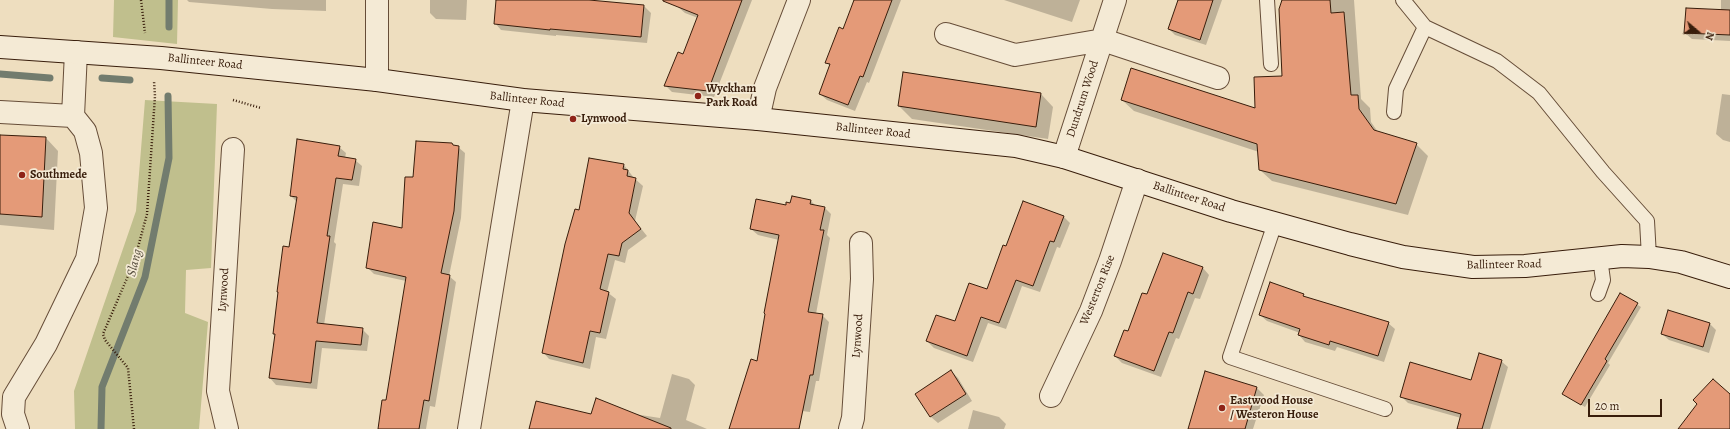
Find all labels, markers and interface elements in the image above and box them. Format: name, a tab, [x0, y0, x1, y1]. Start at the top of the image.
north arrow	[1678, 12, 1718, 52]
text: N	[1701, 30, 1718, 42]
street label: Ballinteer Road	[167, 51, 243, 73]
street label: Dundrum Wood	[1064, 59, 1102, 139]
place label: Wyckham Park Road	[706, 82, 757, 110]
street label: Ballinteer Road	[489, 89, 565, 111]
marker: Wyckham Park Road	[693, 91, 703, 101]
place label: Lynwood	[581, 112, 627, 126]
marker: Lynwood	[568, 114, 578, 124]
street label: Ballinteer Road	[835, 120, 911, 142]
place label: Southmede	[30, 168, 87, 182]
marker: Southmede	[17, 170, 27, 180]
street label: Ballinteer Road	[1151, 179, 1227, 215]
water label: Slang	[124, 248, 146, 278]
street label: Westerton Rise	[1077, 253, 1119, 327]
street label: Ballinteer Road	[1466, 257, 1542, 273]
street label: Lynwood	[215, 267, 233, 313]
street label: Lynwood	[849, 313, 867, 359]
scale bar	[1590, 391, 1664, 417]
place label: Eastwood House / Westeron House	[1230, 394, 1318, 422]
text: 20 m	[1595, 398, 1619, 414]
marker: Eastwood House / Westeron House	[1217, 403, 1227, 413]

